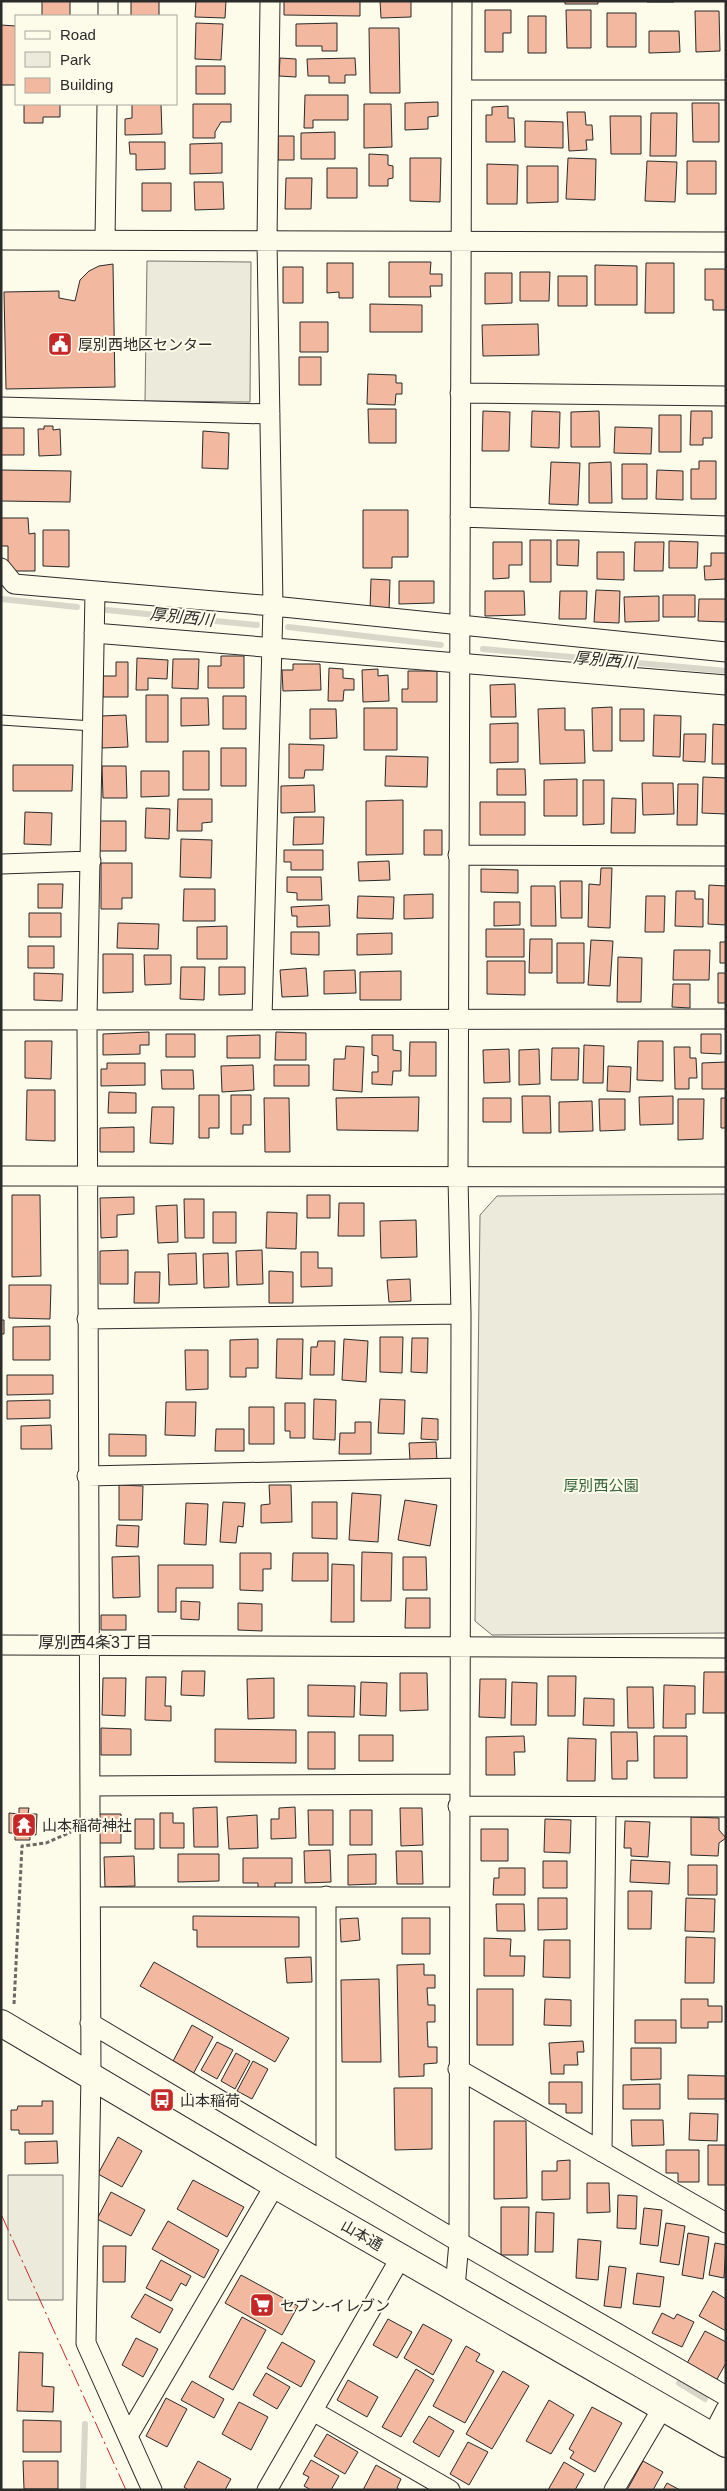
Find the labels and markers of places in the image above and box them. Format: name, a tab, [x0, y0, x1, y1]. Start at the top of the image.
public building icon: 厚別西地区センター	[47, 331, 73, 357]
place label: 厚別西地区センター	[78, 336, 213, 353]
temple icon: 山本稲荷神社	[11, 1812, 37, 1838]
place label: 山本稲荷神社	[42, 1817, 132, 1834]
bus stop icon: 山本稲荷	[149, 2087, 175, 2113]
place label: 山本稲荷	[180, 2092, 240, 2109]
supermarket icon: セブン-イレブン	[249, 2292, 275, 2318]
place label: セブン-イレブン	[280, 2297, 390, 2314]

